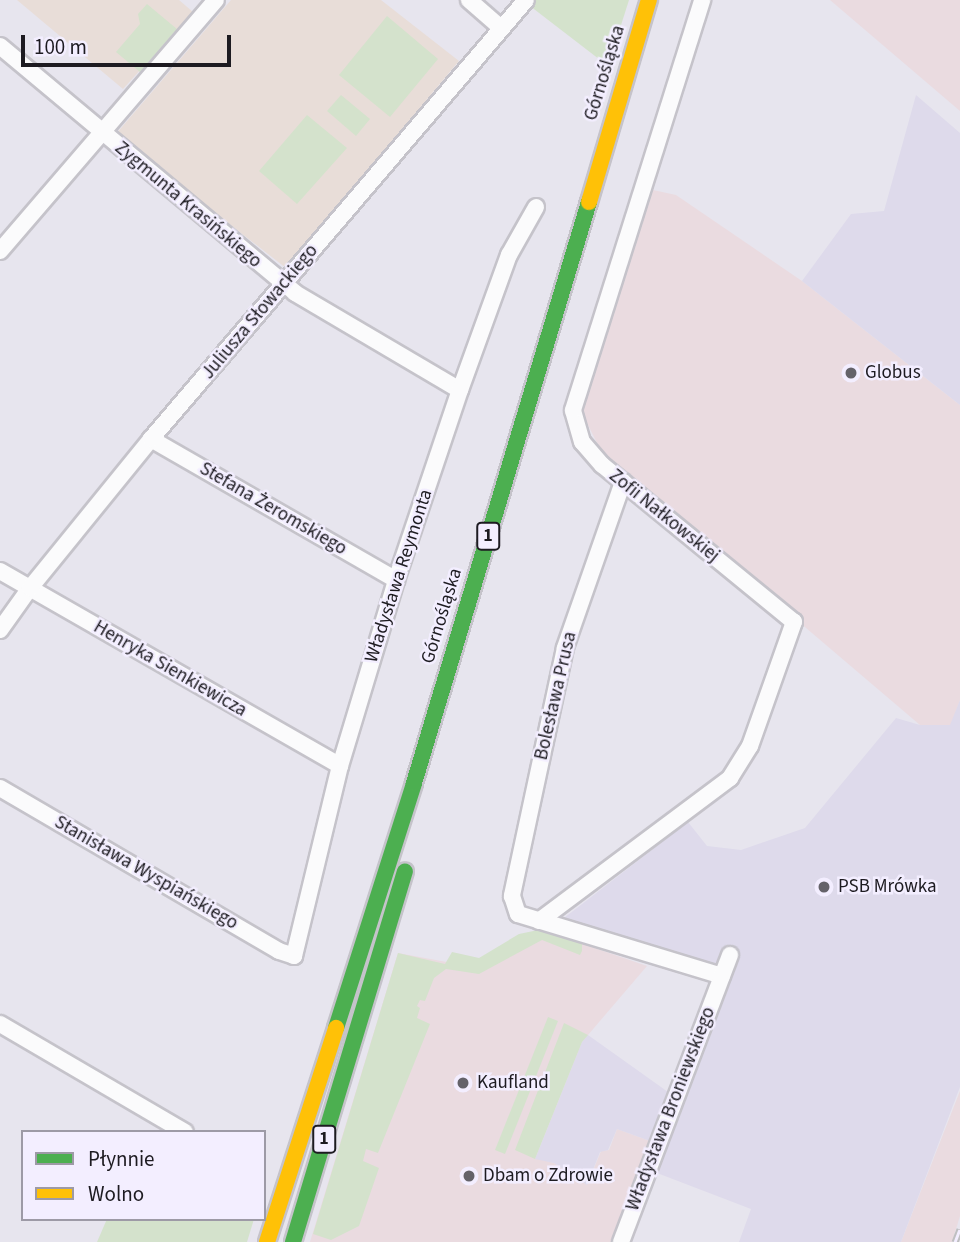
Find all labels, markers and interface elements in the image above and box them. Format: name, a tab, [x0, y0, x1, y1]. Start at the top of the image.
scale bar	[24, 21, 234, 65]
street label: Górnośląska	[580, 23, 630, 123]
text: 100 m	[34, 32, 87, 62]
street label: Zygmunta Krasińskiego	[110, 137, 266, 273]
street label: Juliusza Słowackiego	[197, 240, 323, 384]
place label: Globus	[865, 362, 921, 384]
marker: Globus	[843, 365, 859, 381]
street label: Stefana Żeromskiego	[195, 458, 351, 560]
street label: Zofii Nałkowskiej	[604, 465, 724, 567]
street label: Władysława Reymonta	[360, 487, 438, 665]
road number: 1	[476, 522, 500, 550]
street label: Górnośląska	[417, 566, 467, 666]
street label: Henryka Sienkiewicza	[89, 616, 251, 722]
street label: Bolesława Prusa	[530, 630, 582, 762]
street label: Stanisława Wyspiańskiego	[50, 811, 242, 935]
place label: PSB Mrówka	[838, 876, 937, 898]
marker: PSB Mrówka	[816, 879, 832, 895]
street label: Władysława Broniewskiego	[622, 1004, 720, 1214]
place label: Kaufland	[477, 1072, 549, 1094]
marker: Kaufland	[455, 1075, 471, 1091]
road number: 1	[312, 1124, 336, 1154]
legend	[21, 1130, 266, 1221]
text: Płynnie	[88, 1144, 155, 1174]
place label: Dbam o Zdrowie	[483, 1165, 613, 1187]
marker: Dbam o Zdrowie	[461, 1168, 477, 1184]
text: Wolno	[88, 1179, 144, 1209]

